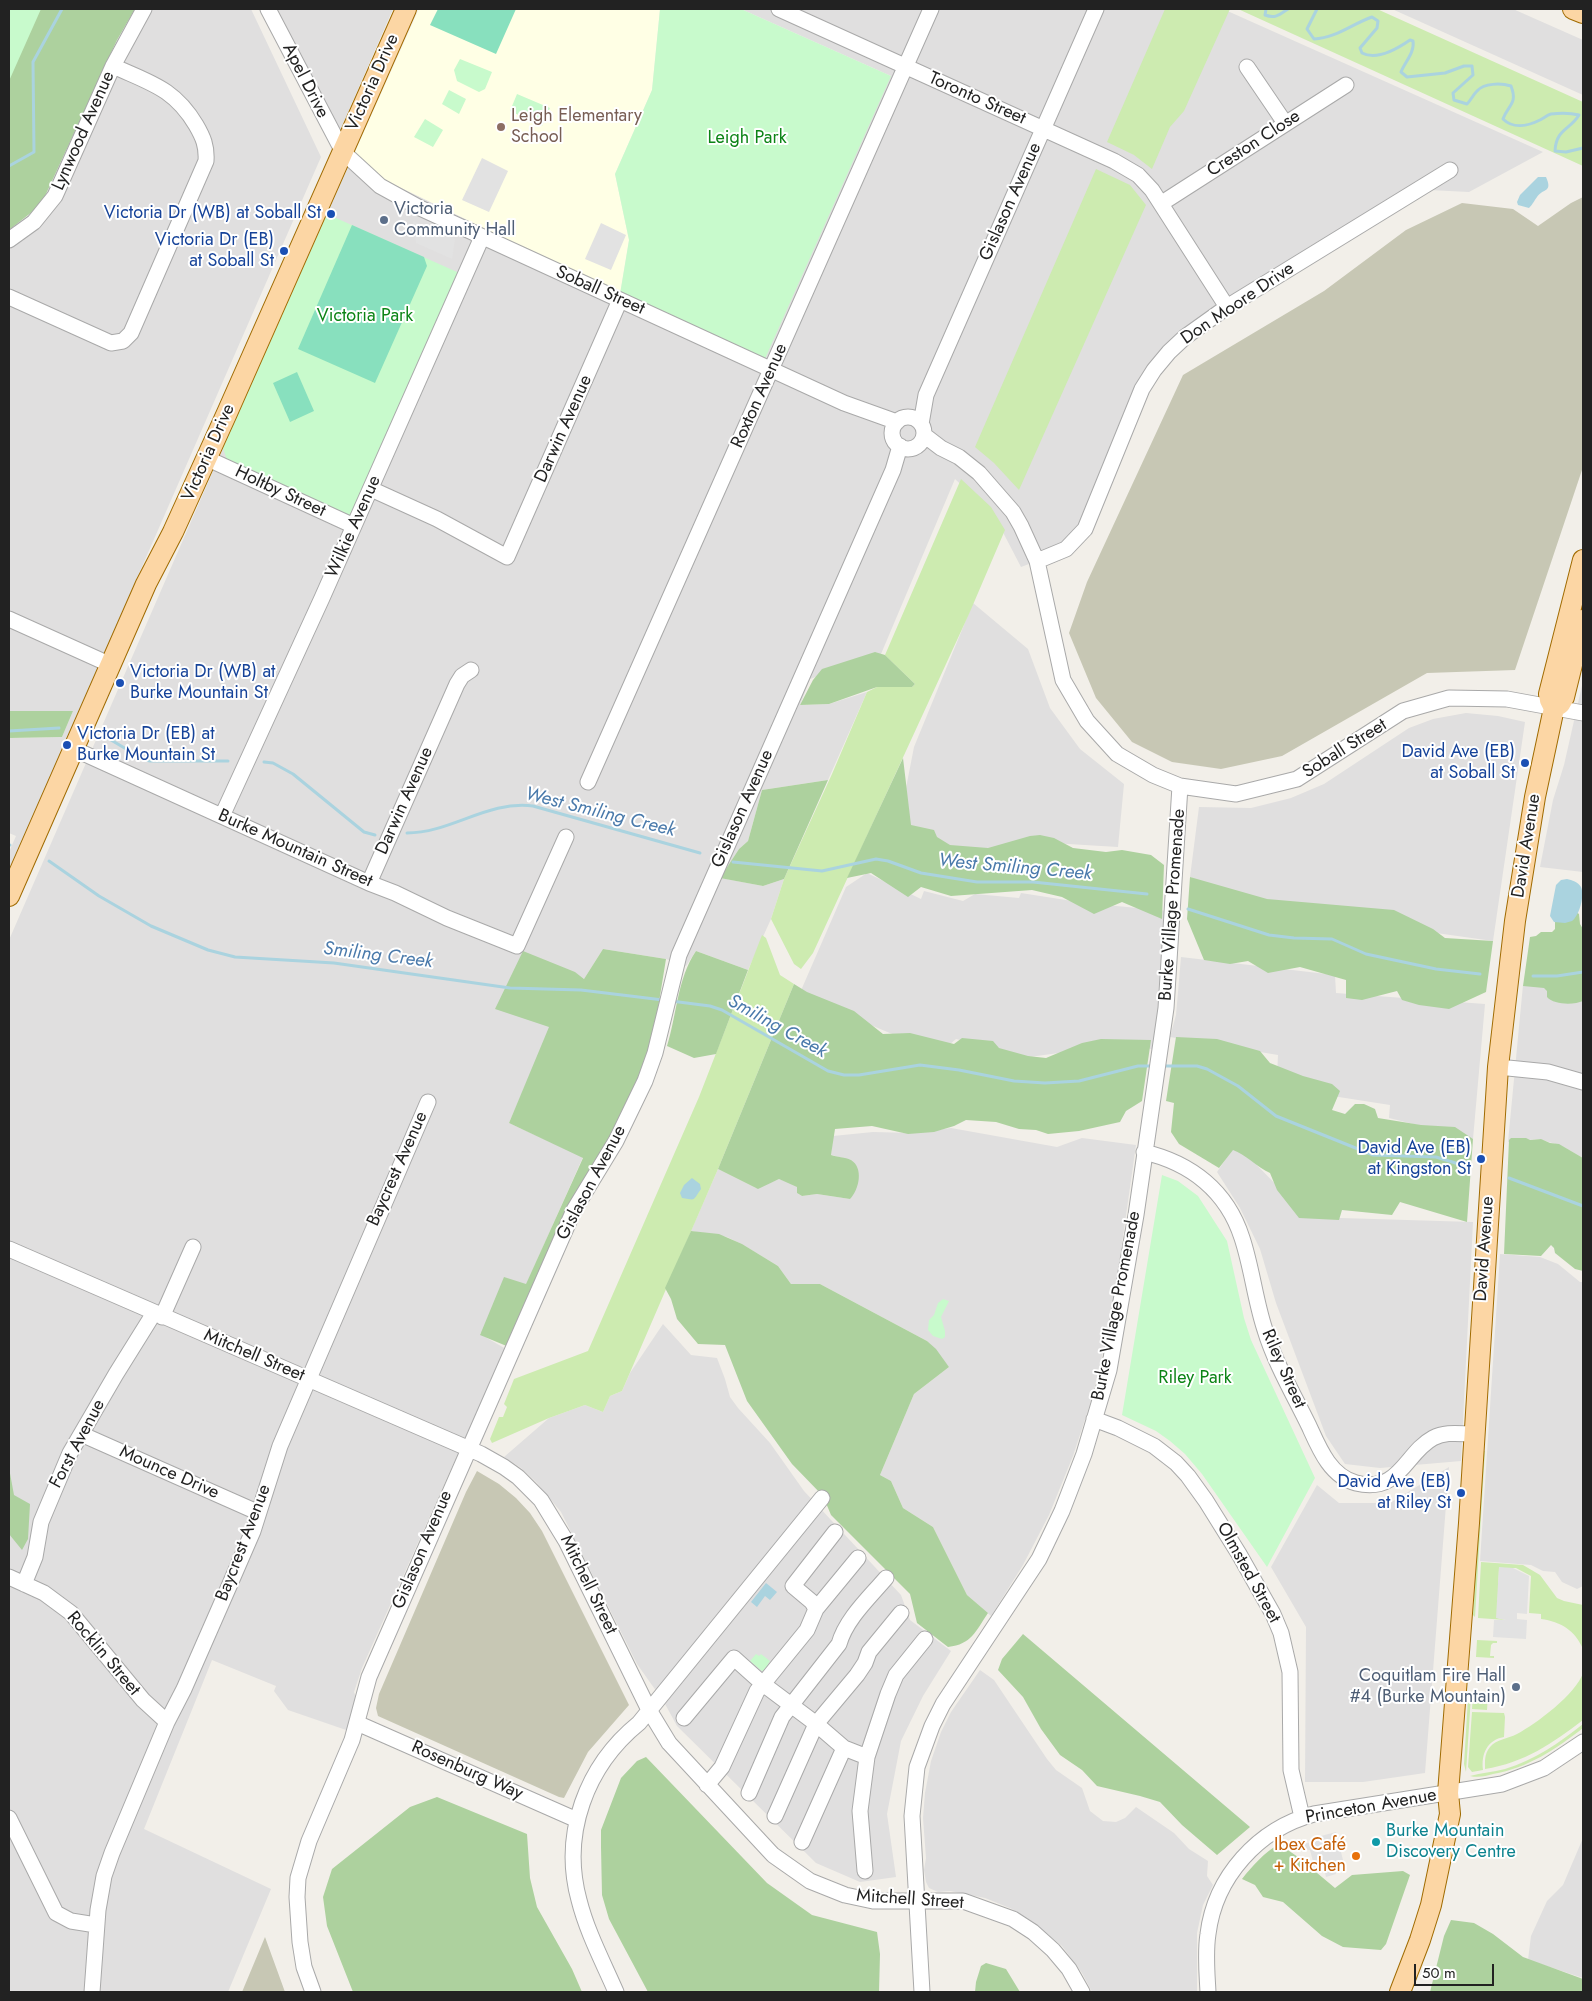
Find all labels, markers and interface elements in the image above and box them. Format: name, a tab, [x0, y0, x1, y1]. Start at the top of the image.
street label: Victoria Drive	[342, 31, 404, 135]
street label: Apel Drive	[277, 40, 333, 122]
street label: Lynwood Avenue	[48, 68, 120, 194]
street label: Toronto Street	[925, 68, 1029, 130]
place label: Leigh Elementary School	[511, 106, 642, 148]
street label: Creston Close	[1203, 106, 1305, 182]
marker: Leigh Elementary School	[495, 121, 507, 133]
park label: Leigh Park	[707, 128, 787, 150]
street label: Gislason Avenue	[975, 140, 1047, 264]
place label: Victoria Community Hall	[394, 199, 515, 242]
place label: Victoria Dr (WB) at Soball St	[104, 203, 321, 225]
marker: Victoria Dr (WB) at Soball St	[325, 208, 337, 220]
marker: Victoria Community Hall	[378, 214, 390, 226]
place label: Victoria Dr (EB) at Soball St	[155, 230, 274, 272]
marker: Victoria Dr (EB) at Soball St	[278, 245, 290, 257]
street label: Don Moore Drive	[1177, 258, 1299, 350]
street label: Soball Street	[552, 262, 648, 320]
park label: Victoria Park	[317, 306, 413, 328]
street label: Roxton Avenue	[727, 340, 793, 452]
street label: Darwin Avenue	[531, 372, 597, 486]
street label: Victoria Drive	[178, 401, 240, 505]
street label: Holtby Street	[231, 462, 329, 522]
street label: Wilkie Avenue	[322, 472, 386, 582]
place label: Victoria Dr (WB) at Burke Mountain St	[130, 662, 275, 704]
marker: Victoria Dr (WB) at Burke Mountain St	[114, 677, 126, 689]
street label: Soball Street	[1299, 715, 1391, 783]
place label: Victoria Dr (EB) at Burke Mountain St	[77, 724, 215, 766]
marker: Victoria Dr (EB) at Burke Mountain St	[61, 739, 73, 751]
place label: David Ave (EB) at Soball St	[1402, 742, 1515, 784]
street label: Darwin Avenue	[372, 744, 438, 858]
street label: Gislason Avenue	[707, 747, 779, 871]
marker: David Ave (EB) at Soball St	[1519, 757, 1531, 769]
water label: West Smiling Creek	[523, 783, 677, 843]
street label: David Avenue	[1508, 792, 1546, 900]
street label: Burke Mountain Street	[214, 805, 376, 893]
street label: Burke Village Promenade	[1156, 808, 1190, 1002]
water label: West Smiling Creek	[937, 850, 1093, 886]
water label: Smiling Creek	[322, 938, 434, 974]
water label: Smiling Creek	[723, 990, 831, 1064]
street label: Baycrest Avenue	[363, 1108, 433, 1230]
street label: Gislason Avenue	[553, 1122, 631, 1244]
place label: David Ave (EB) at Kingston St	[1358, 1138, 1471, 1180]
marker: David Ave (EB) at Kingston St	[1475, 1153, 1487, 1165]
street label: David Avenue	[1471, 1196, 1499, 1302]
street label: Burke Village Promenade	[1088, 1209, 1146, 1403]
street label: Mitchell Street	[200, 1325, 308, 1387]
street label: Riley Street	[1256, 1326, 1310, 1412]
park label: Riley Park	[1158, 1368, 1232, 1390]
street label: Forst Avenue	[46, 1396, 110, 1492]
street label: Mounce Drive	[116, 1441, 222, 1505]
place label: David Ave (EB) at Riley St	[1338, 1472, 1451, 1515]
street label: Baycrest Avenue	[212, 1482, 276, 1604]
street label: Gislason Avenue	[388, 1487, 458, 1613]
marker: David Ave (EB) at Riley St	[1455, 1487, 1467, 1499]
street label: Olmsted Street	[1211, 1519, 1285, 1627]
street label: Mitchell Street	[555, 1532, 621, 1638]
street label: Rocklin Street	[62, 1608, 144, 1700]
place label: Coquitlam Fire Hall #4 (Burke Mountain)	[1350, 1666, 1506, 1708]
marker: Coquitlam Fire Hall #4 (Burke Mountain)	[1510, 1681, 1522, 1693]
street label: Rosenburg Way	[408, 1737, 526, 1805]
street label: Princeton Avenue	[1304, 1785, 1438, 1829]
place label: Burke Mountain Discovery Centre	[1386, 1821, 1516, 1864]
place label: Ibex Café + Kitchen	[1274, 1835, 1346, 1878]
marker: Burke Mountain Discovery Centre	[1370, 1836, 1382, 1848]
marker: Ibex Café + Kitchen	[1350, 1850, 1362, 1862]
street label: Mitchell Street	[856, 1885, 964, 1915]
scale bar	[1417, 1954, 1497, 1986]
text: 50 m	[1422, 1962, 1456, 1984]

